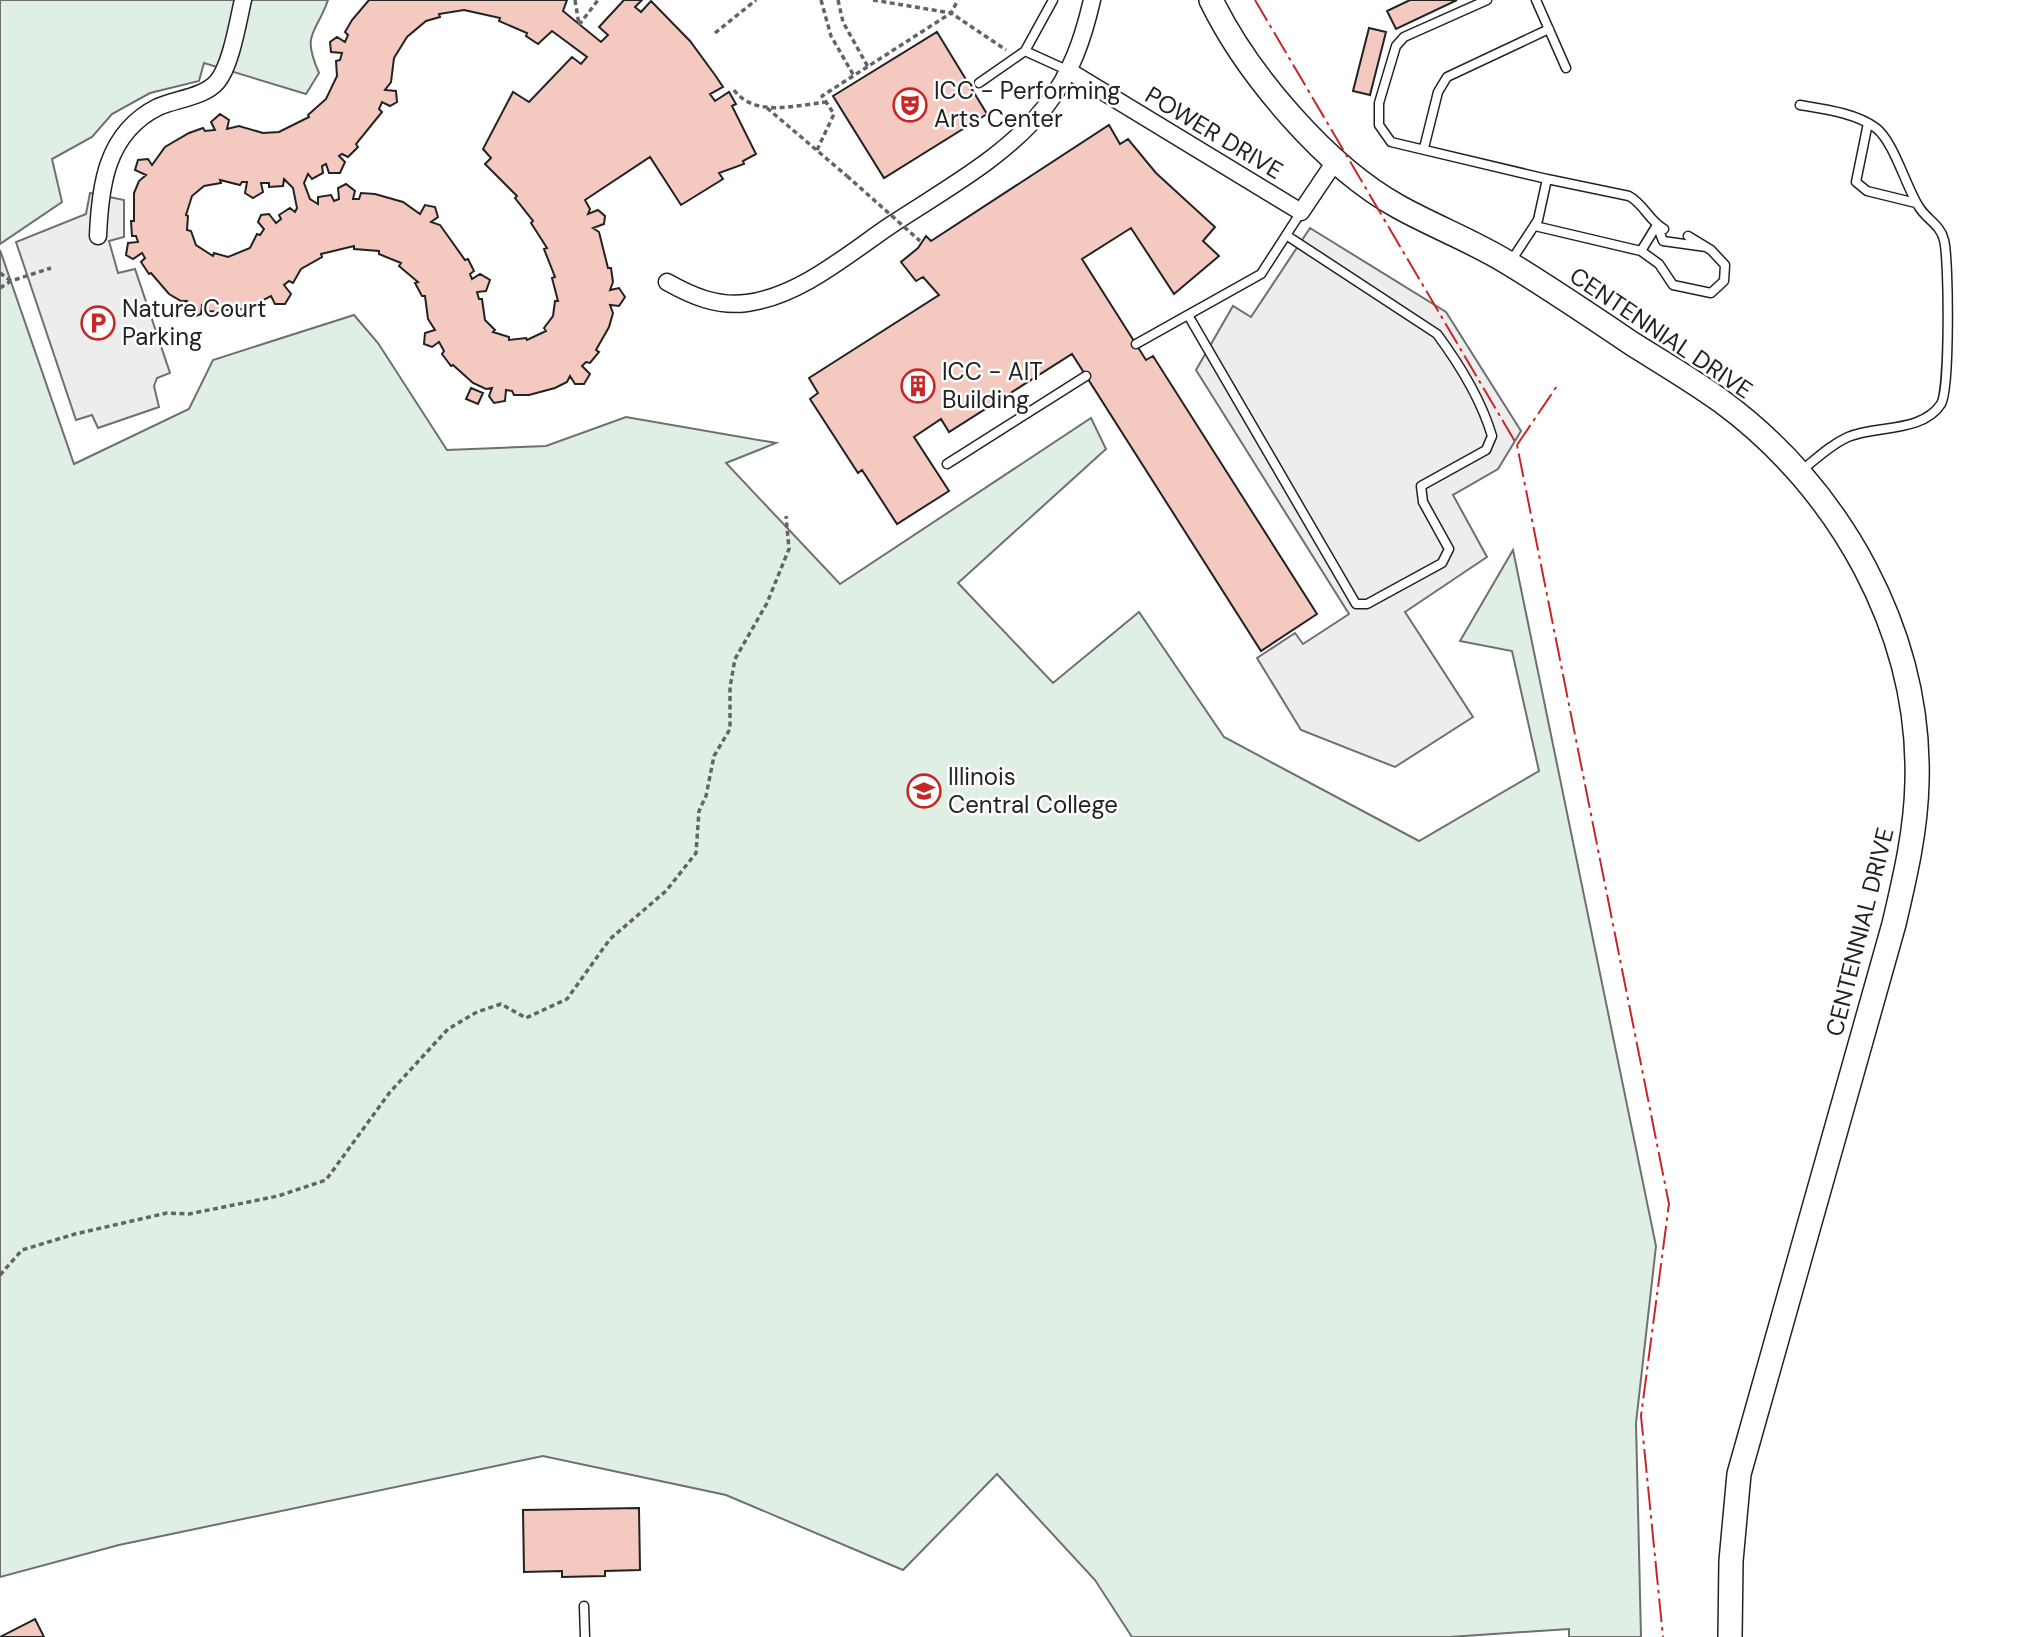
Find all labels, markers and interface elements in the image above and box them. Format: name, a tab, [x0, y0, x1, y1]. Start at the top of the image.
place label: ICC - Performing Arts Center	[934, 75, 1121, 134]
street label: POWER DRIVE	[1140, 79, 1289, 186]
theatre icon: ICC - Performing Arts Center	[891, 86, 929, 124]
street label: CENTENNIAL DRIVE	[1564, 260, 1759, 405]
place label: Nature Court Parking	[122, 293, 266, 352]
parking icon: Nature Court Parking	[79, 304, 117, 342]
place label: ICC - AIT Building	[942, 356, 1043, 415]
building icon: ICC - AIT Building	[899, 367, 937, 405]
place label: Illinois Central College	[948, 761, 1118, 820]
school or university icon: Illinois Central College	[905, 772, 943, 810]
street label: CENTENNIAL DRIVE	[1819, 824, 1900, 1040]

